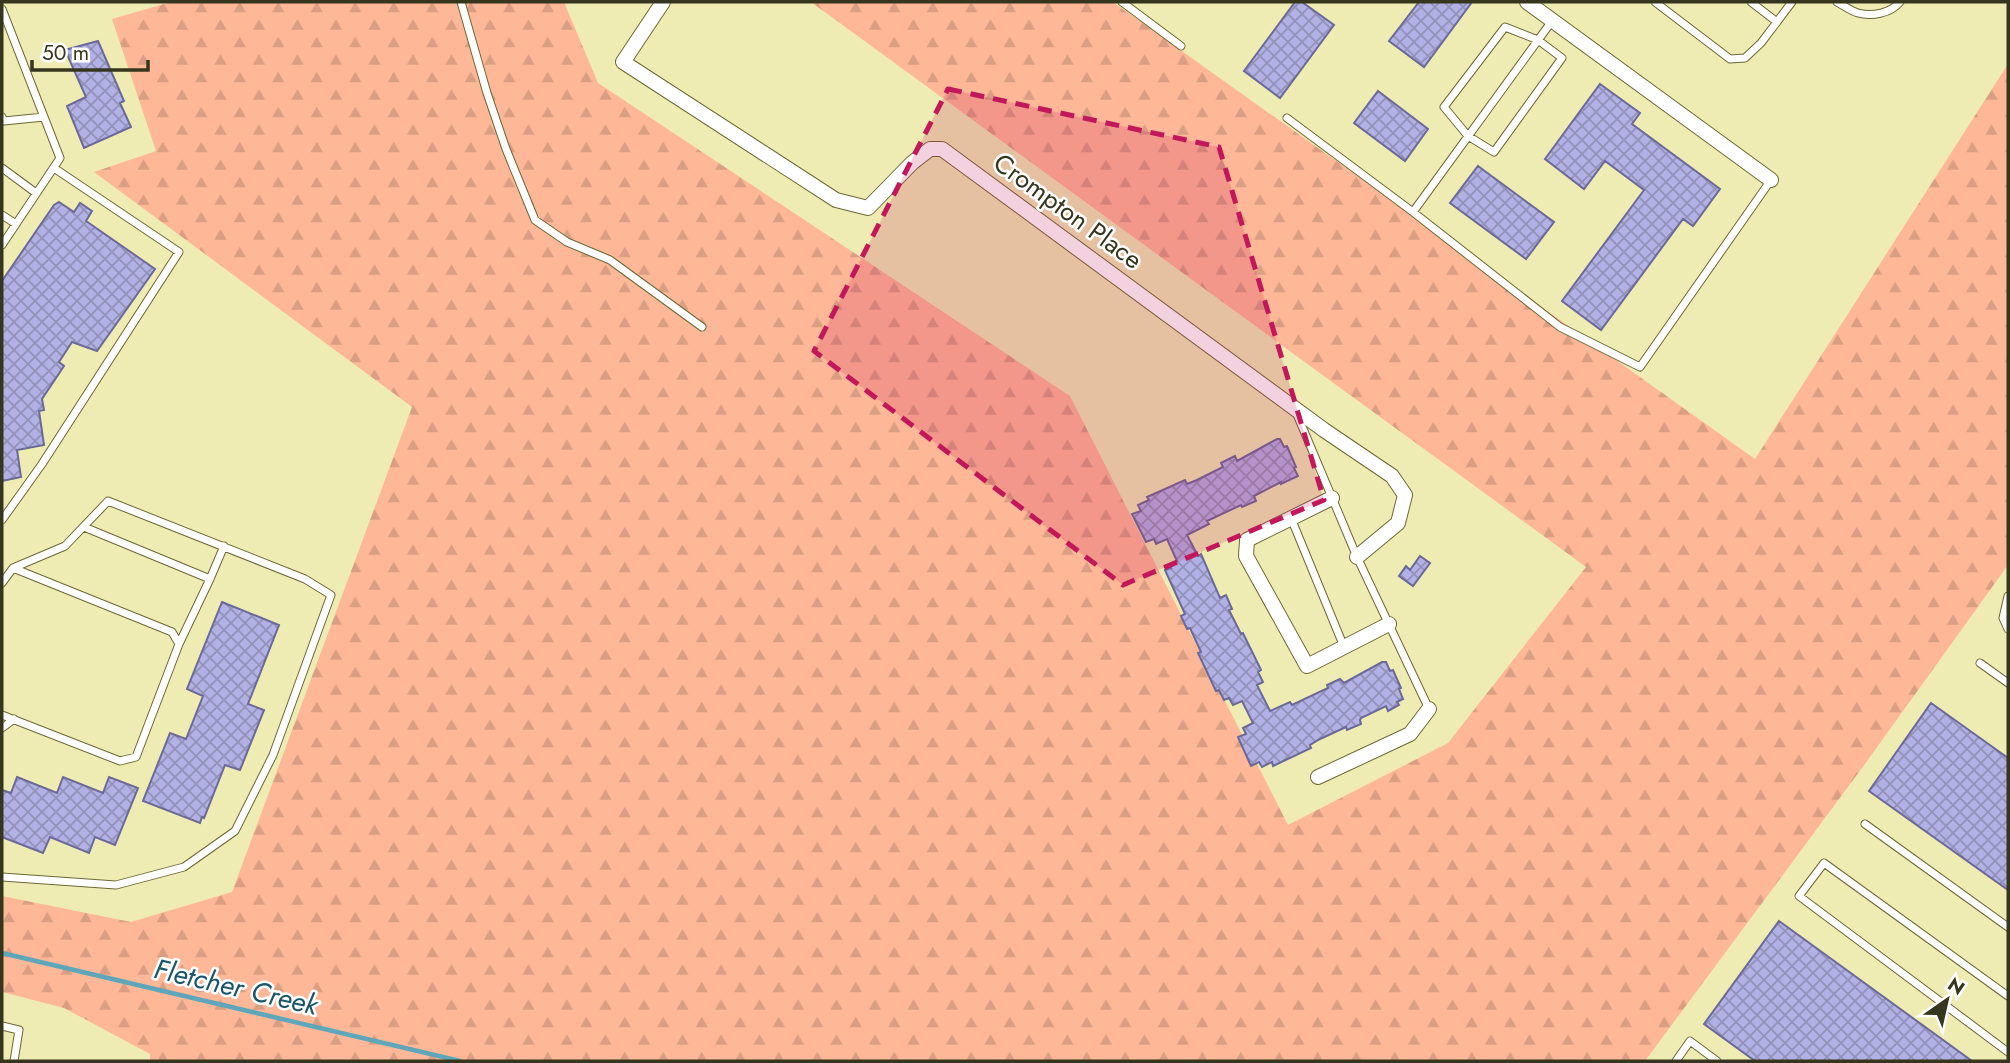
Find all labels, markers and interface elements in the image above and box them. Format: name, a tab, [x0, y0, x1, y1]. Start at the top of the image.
scale bar	[32, 28, 147, 72]
text: 50 m	[42, 38, 89, 68]
street label: Crompton Place	[986, 144, 1150, 278]
water label: Fletcher Creek	[150, 948, 323, 1026]
north arrow	[1912, 965, 1982, 1035]
text: N	[1942, 971, 1970, 1002]

